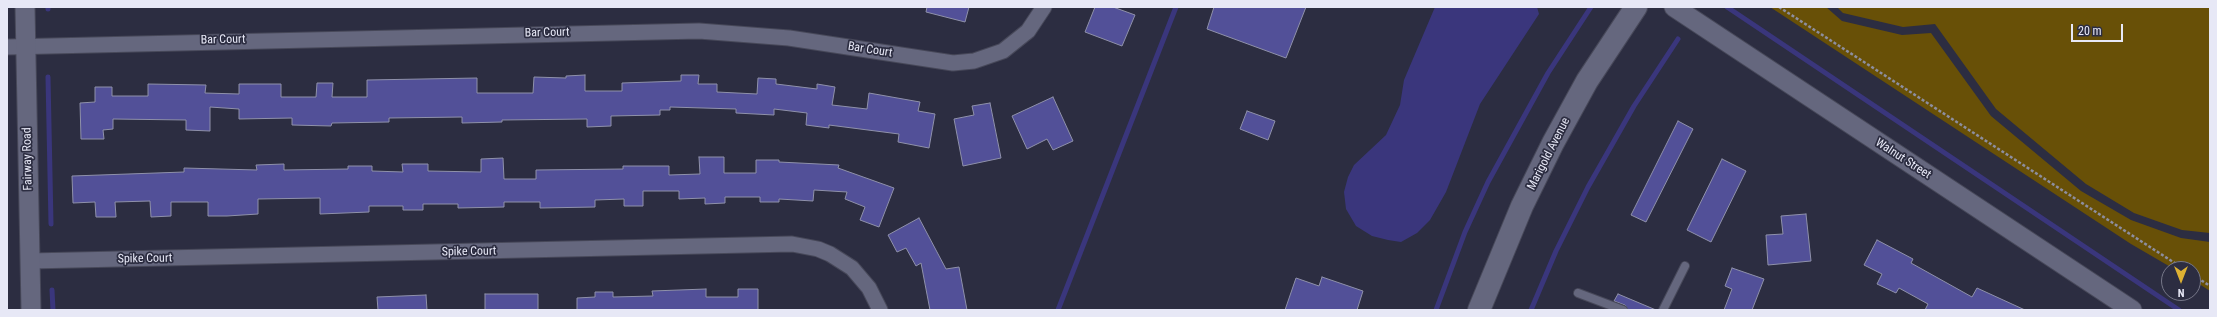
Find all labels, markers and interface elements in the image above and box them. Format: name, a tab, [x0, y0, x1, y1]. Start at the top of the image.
scale bar	[2073, 16, 2125, 42]
text: 20 m	[2078, 24, 2102, 38]
street label: Bar Court	[524, 25, 570, 41]
street label: Bar Court	[200, 32, 246, 48]
street label: Bar Court	[847, 39, 893, 61]
street label: Marigold Avenue	[1525, 115, 1573, 193]
street label: Fairway Road	[20, 127, 36, 191]
street label: Walnut Street	[1872, 136, 1934, 182]
street label: Spike Court	[442, 244, 496, 260]
street label: Spike Court	[118, 251, 172, 267]
north arrow	[2161, 261, 2201, 301]
text: N	[2178, 286, 2184, 299]

